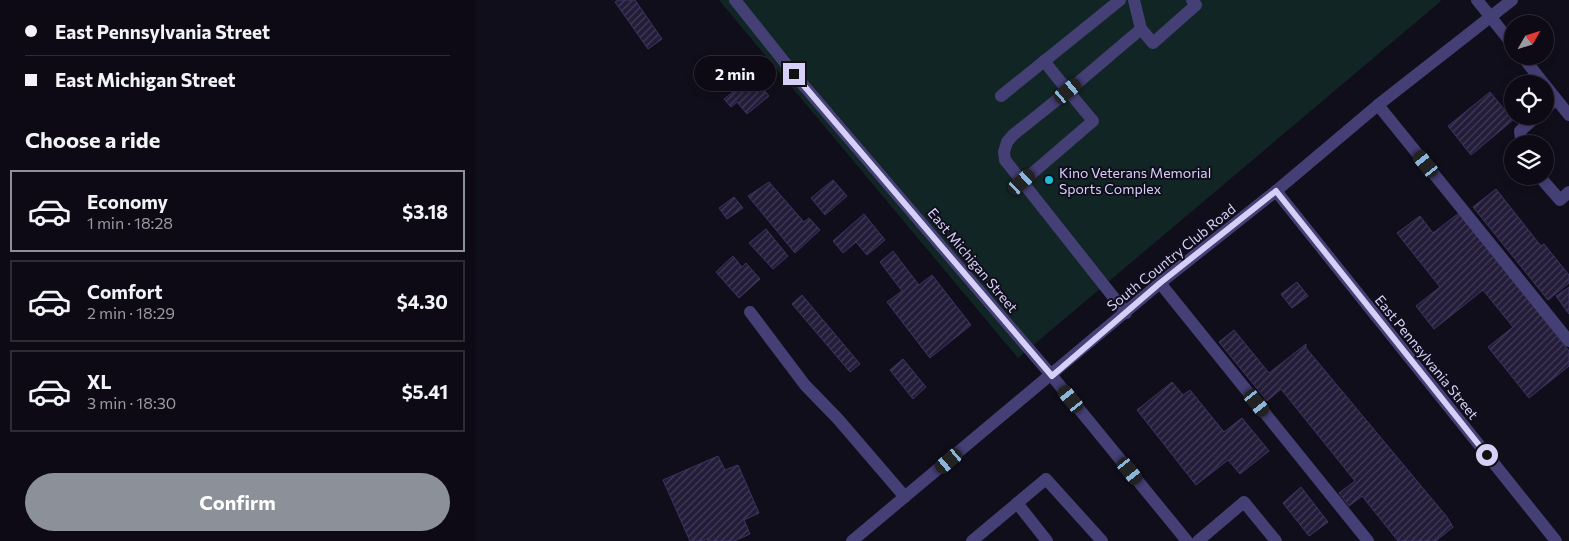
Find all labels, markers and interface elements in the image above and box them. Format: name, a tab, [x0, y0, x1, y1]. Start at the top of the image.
north arrow	[1504, 15, 1554, 65]
map controls	[1504, 15, 1554, 185]
text: East Pennsylvania Street	[55, 20, 270, 43]
callout: 2 min	[694, 56, 777, 92]
route end	[783, 63, 805, 85]
text: 2 min	[715, 64, 755, 83]
text: East Michigan Street	[55, 68, 236, 91]
button: locate	[1504, 75, 1554, 125]
car	[1051, 76, 1084, 106]
text: Choose a ride	[25, 126, 160, 153]
button: layers	[1504, 135, 1554, 185]
car	[1410, 148, 1441, 180]
place label: Kino Veterans Memorial Sports Complex	[1059, 164, 1211, 197]
car	[1005, 166, 1038, 198]
marker: Kino Veterans Memorial Sports Complex	[1043, 174, 1055, 186]
icon: car	[27, 189, 72, 234]
text: Economy	[87, 190, 168, 213]
text: $3.18	[402, 200, 448, 223]
street label: South Country Club Road	[1103, 200, 1239, 314]
street label: East Michigan Street	[924, 204, 1022, 316]
text: 1 min · 18:28	[87, 213, 173, 232]
icon: car	[27, 279, 72, 324]
text: Comfort	[87, 280, 163, 303]
text: $4.30	[397, 290, 448, 313]
street label: East Pennsylvania Street	[1372, 291, 1483, 423]
text: 2 min · 18:29	[87, 303, 175, 322]
icon: car	[27, 369, 72, 414]
text: XL	[87, 370, 112, 393]
text: $5.41	[402, 380, 448, 403]
car	[1055, 383, 1086, 415]
car	[1241, 387, 1272, 419]
text: 3 min · 18:30	[87, 393, 176, 412]
route start	[1476, 444, 1498, 466]
car	[932, 446, 965, 476]
car	[1114, 455, 1145, 487]
button: Confirm	[25, 473, 450, 531]

